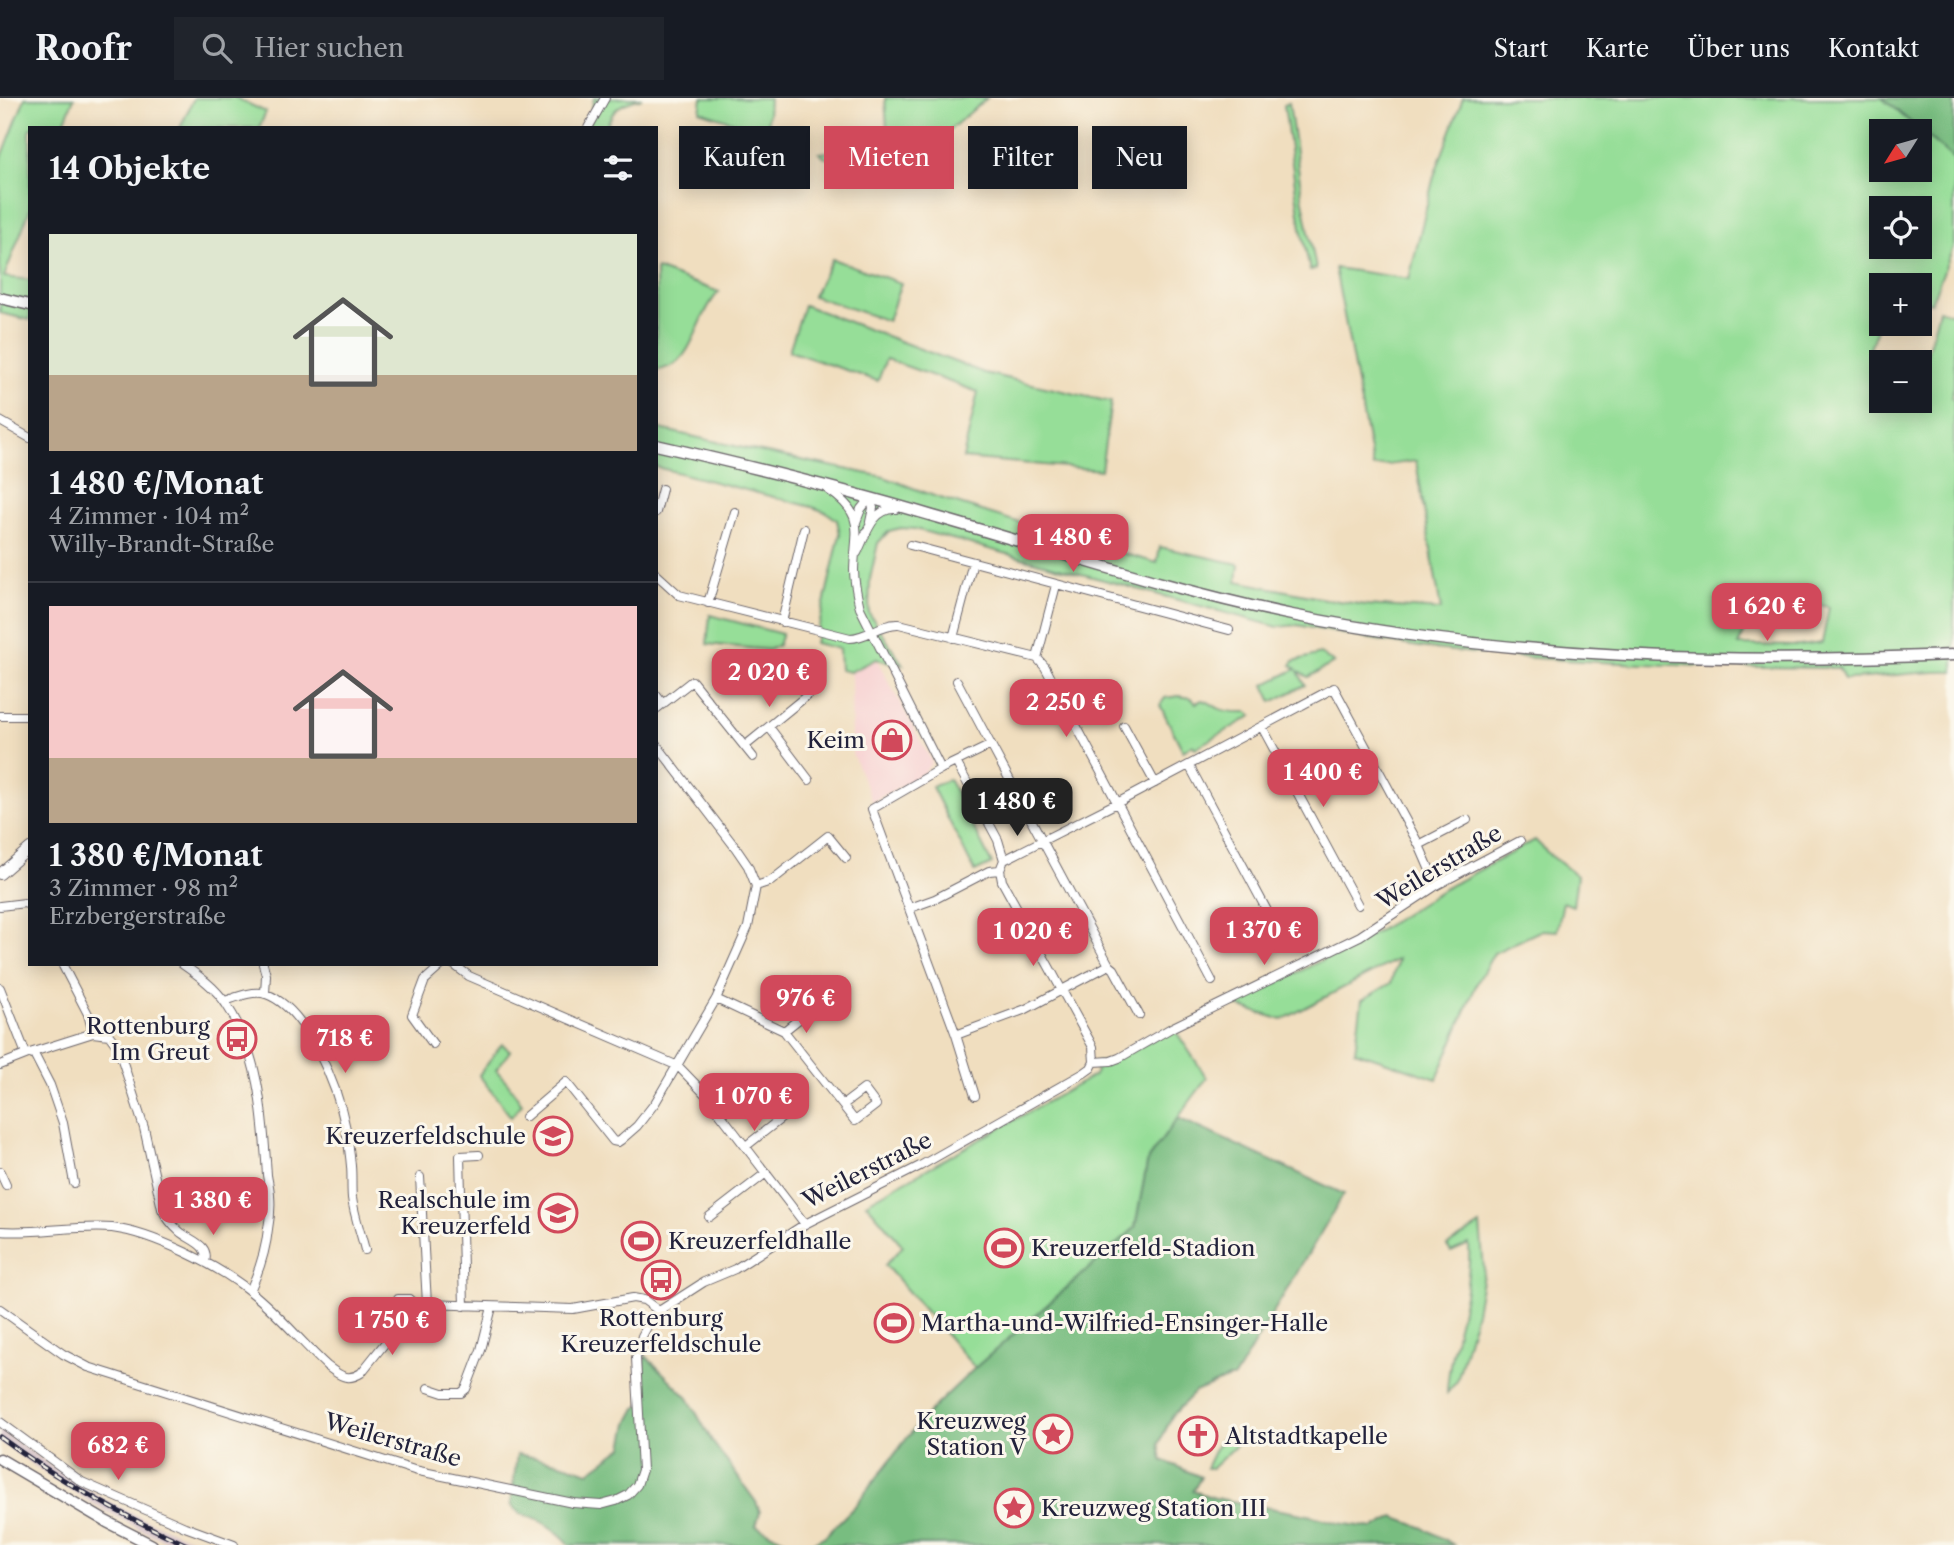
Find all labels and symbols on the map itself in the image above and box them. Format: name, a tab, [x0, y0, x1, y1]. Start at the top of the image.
north arrow	[1869, 119, 1932, 182]
pin: 1 480 €	[1008, 514, 1138, 574]
pin: 1 620 €	[1702, 584, 1832, 643]
pin: 2 020 €	[704, 650, 834, 709]
pin: 2 250 €	[1001, 680, 1131, 739]
shop icon: Keim	[871, 719, 913, 761]
place label: Keim	[806, 726, 865, 754]
pin: 1 400 €	[1258, 750, 1388, 809]
pin: 1 480 €	[952, 778, 1082, 838]
street label: Weilerstraße	[1370, 819, 1507, 916]
pin: 1 020 €	[968, 908, 1098, 968]
pin: 1 370 €	[1199, 908, 1329, 967]
pin: 976 €	[757, 976, 855, 1035]
place label: Rottenburg Im Greut	[86, 1012, 211, 1066]
pin: 718 €	[296, 1016, 394, 1075]
bus stop icon: Rottenburg Im Greut	[216, 1018, 258, 1060]
pin: 1 070 €	[689, 1074, 819, 1133]
school or university icon: Kreuzerfeldschule	[532, 1115, 574, 1157]
place label: Kreuzerfeldschule	[325, 1122, 526, 1150]
street label: Weilerstraße	[797, 1125, 936, 1215]
pin: 1 380 €	[148, 1178, 278, 1237]
place label: Realschule im Kreuzerfeld	[378, 1186, 531, 1240]
school or university icon: Realschule im Kreuzerfeld	[537, 1192, 579, 1234]
sports icon: Kreuzerfeldhalle	[620, 1220, 662, 1262]
place label: Kreuzerfeldhalle	[668, 1227, 851, 1255]
sports icon: Kreuzerfeld-Stadion	[983, 1227, 1025, 1269]
place label: Kreuzerfeld-Stadion	[1031, 1234, 1255, 1262]
bus stop icon: Rottenburg Kreuzerfeldschule	[640, 1259, 682, 1301]
pin: 1 750 €	[327, 1298, 457, 1357]
sports icon: Martha-und-Wilfried-Ensinger-Halle	[873, 1302, 915, 1344]
place label: Rottenburg Kreuzerfeldschule	[561, 1304, 761, 1358]
place label: Martha-und-Wilfried-Ensinger-Halle	[921, 1309, 1328, 1337]
street label: Weilerstraße	[320, 1407, 465, 1473]
place label: Kreuzweg Station V	[916, 1407, 1027, 1461]
place icon: Kreuzweg Station V	[1032, 1413, 1074, 1455]
church icon: Altstadtkapelle	[1177, 1415, 1219, 1457]
pin: 682 €	[69, 1422, 167, 1482]
place label: Altstadtkapelle	[1224, 1422, 1388, 1450]
place icon: Kreuzweg Station III	[993, 1487, 1035, 1529]
place label: Kreuzweg Station III	[1041, 1494, 1267, 1522]

